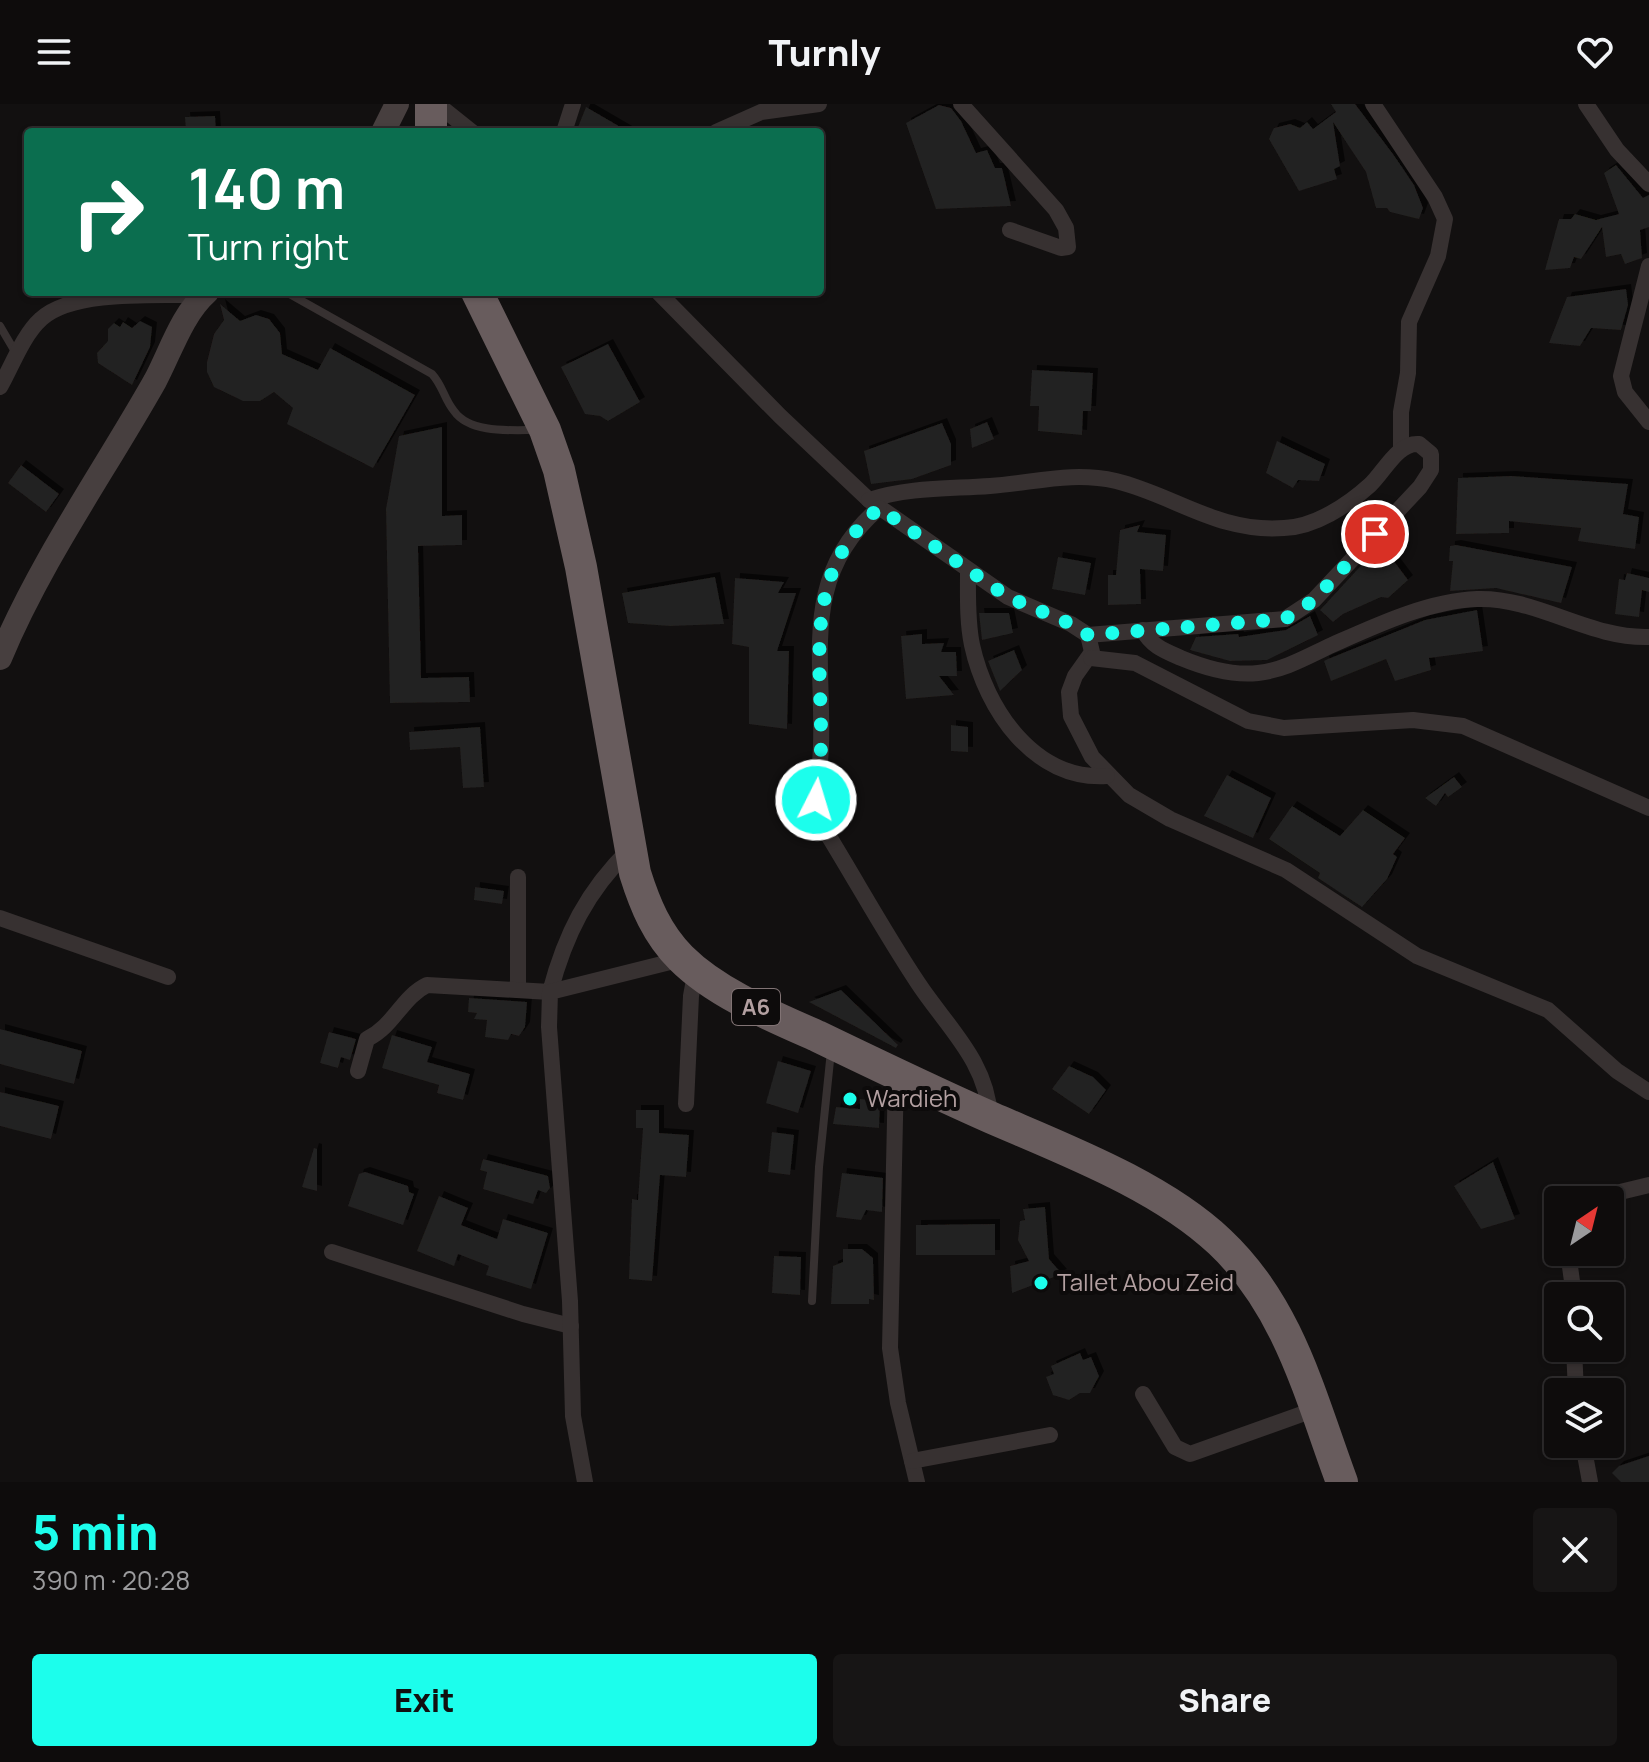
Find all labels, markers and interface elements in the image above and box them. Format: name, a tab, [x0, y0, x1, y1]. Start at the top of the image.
text: Turnly	[769, 28, 880, 77]
icon: menu	[32, 30, 76, 74]
icon: heart	[1573, 30, 1617, 74]
text: 140 m	[188, 149, 345, 226]
icon: right	[56, 160, 160, 264]
text: Turn right	[188, 222, 349, 271]
pin	[1341, 500, 1409, 568]
icon: arrive	[1353, 512, 1397, 556]
position arrow	[774, 758, 858, 842]
road number: A6	[732, 989, 780, 1025]
place label: Wardieh	[866, 1081, 957, 1114]
marker: Wardieh	[841, 1090, 859, 1108]
north arrow	[1544, 1186, 1624, 1266]
map controls	[1544, 1186, 1624, 1458]
place label: Tallet Abou Zeid	[1057, 1265, 1234, 1298]
marker: Tallet Abou Zeid	[1032, 1274, 1050, 1292]
button: search	[1544, 1282, 1624, 1362]
button: layers	[1544, 1378, 1624, 1458]
text: 5 min	[32, 1499, 159, 1564]
button: close	[1533, 1508, 1617, 1592]
text: 390 m · 20:28	[32, 1562, 190, 1598]
button: Exit	[32, 1654, 817, 1746]
button: Share	[833, 1654, 1617, 1746]

